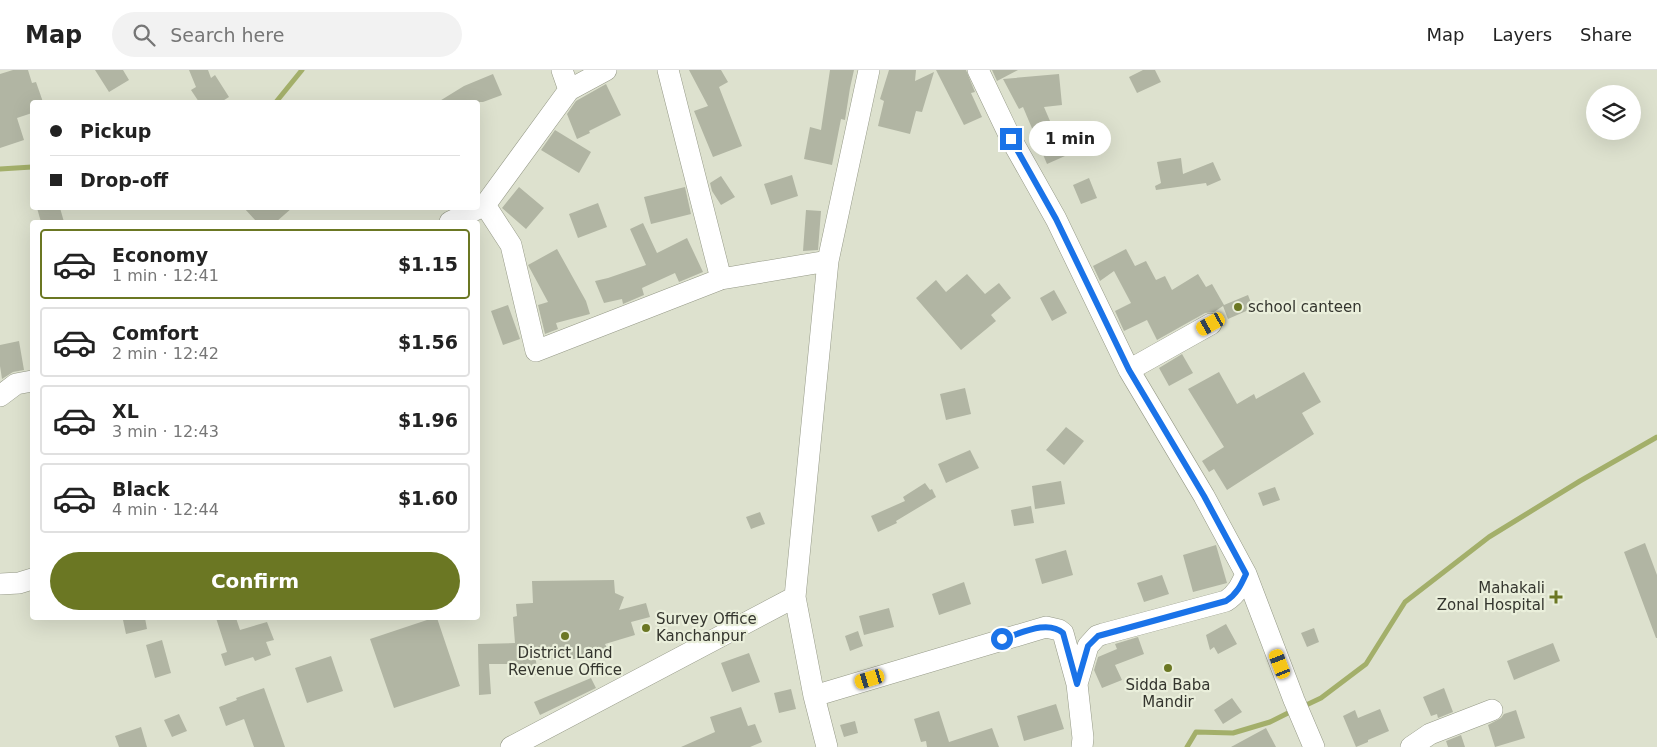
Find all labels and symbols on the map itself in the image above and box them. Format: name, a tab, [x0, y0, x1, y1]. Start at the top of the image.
callout: 1 min	[1028, 122, 1111, 156]
route end	[1000, 128, 1022, 150]
place label: school canteen	[1248, 298, 1362, 316]
marker: school canteen	[1232, 301, 1244, 313]
car	[1194, 310, 1227, 338]
place label: Mahakali Zonal Hospital	[1437, 579, 1545, 614]
marker: Mahakali Zonal Hospital	[1549, 590, 1563, 604]
place label: Survey Office Kanchanpur	[656, 610, 757, 645]
marker: Survey Office Kanchanpur	[640, 622, 652, 634]
route start	[991, 628, 1013, 650]
marker: District Land Revenue Office	[559, 630, 571, 642]
place label: District Land Revenue Office	[508, 644, 622, 679]
car	[1267, 647, 1292, 681]
marker: Sidda Baba Mandir	[1162, 662, 1174, 674]
car	[853, 667, 886, 691]
place label: Sidda Baba Mandir	[1126, 676, 1210, 711]

